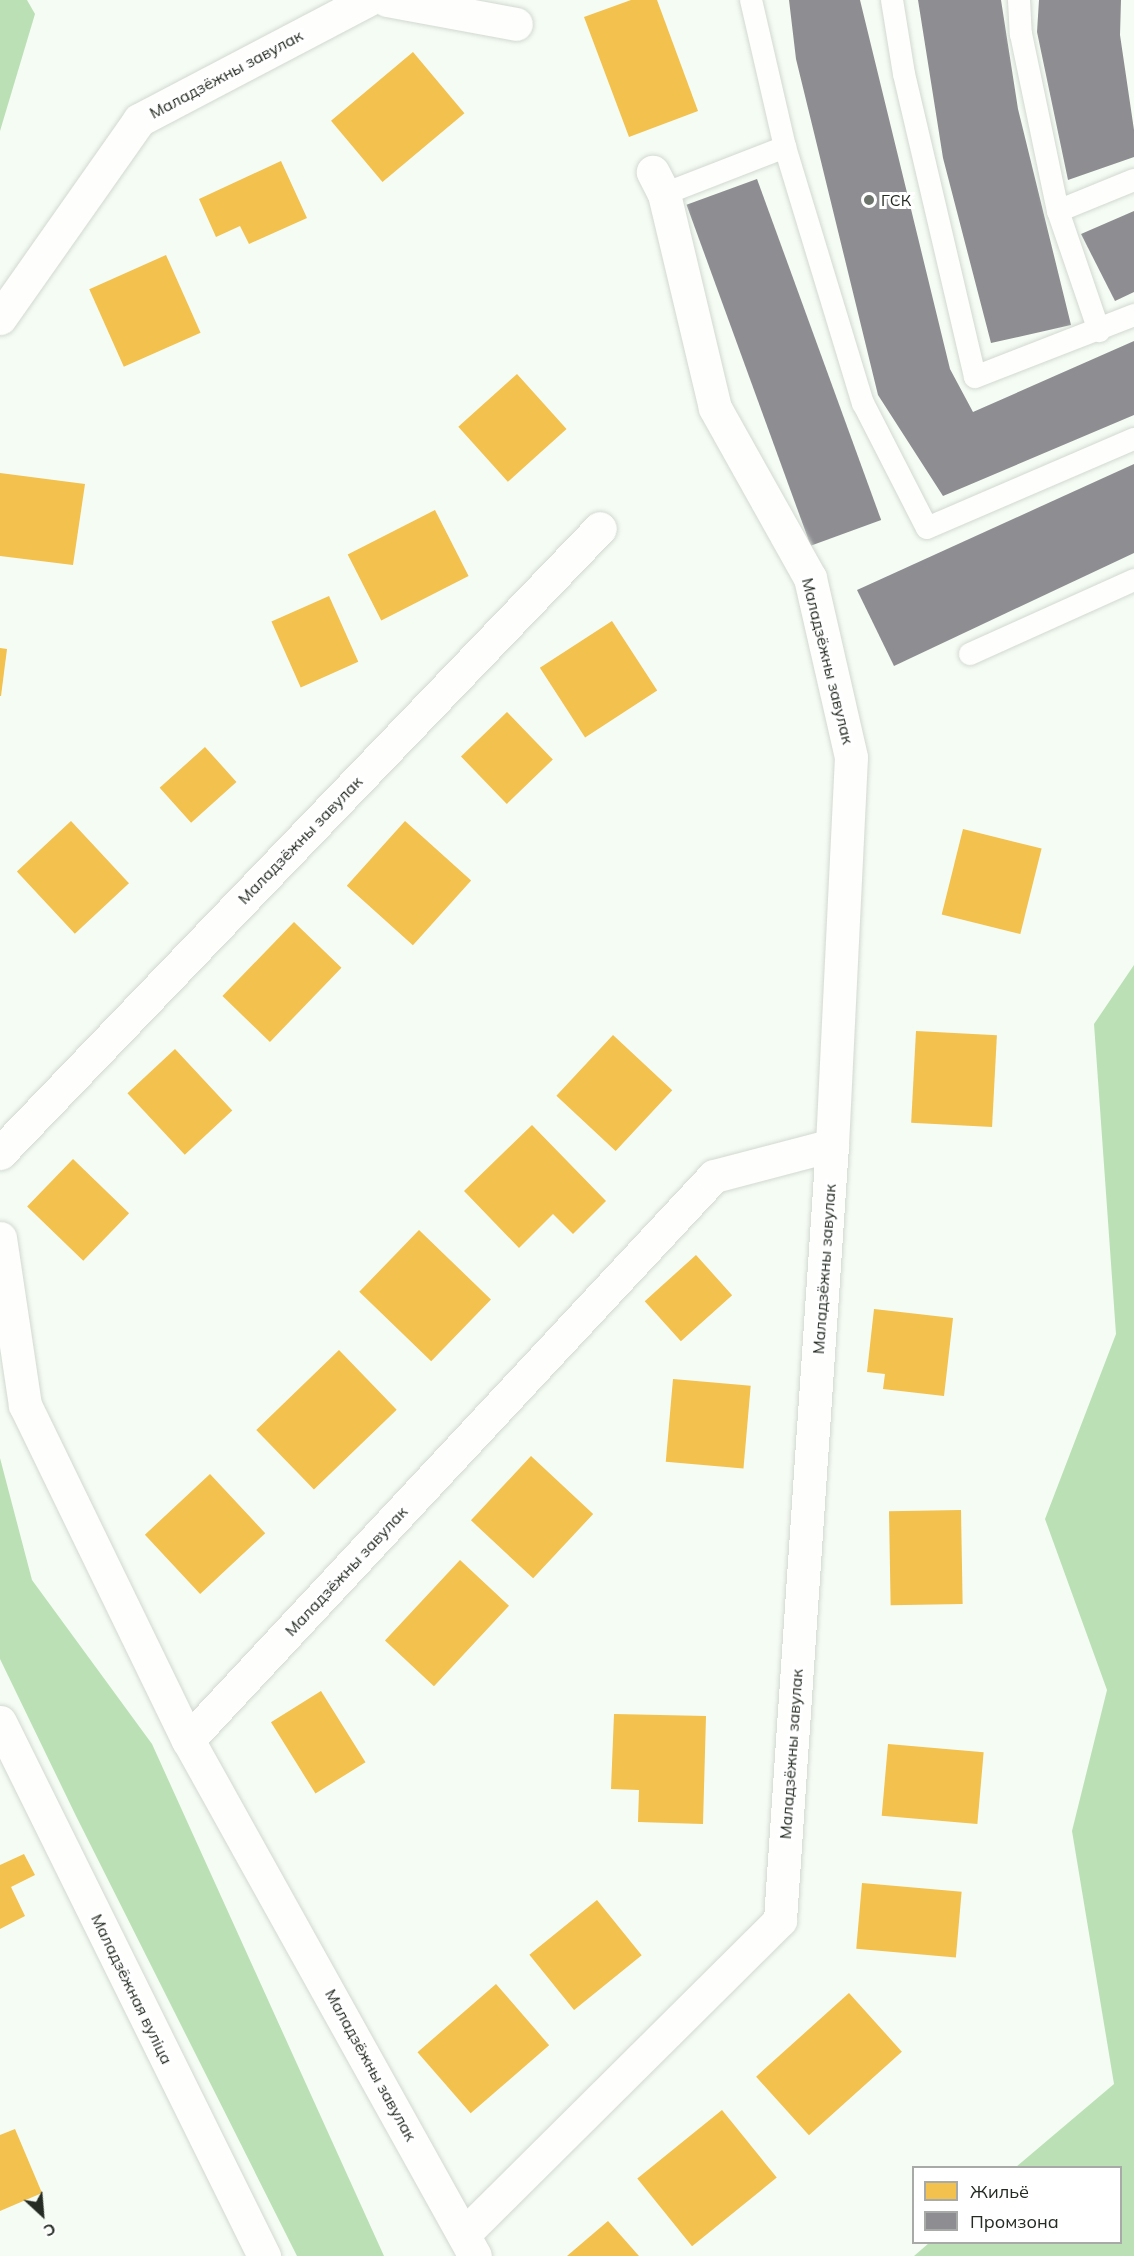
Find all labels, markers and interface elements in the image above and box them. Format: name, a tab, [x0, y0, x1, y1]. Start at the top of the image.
street label: Маладзёжны завулак	[146, 25, 306, 123]
place label: ГСК	[881, 190, 911, 210]
marker: ГСК	[862, 193, 876, 207]
street label: Маладзёжны завулак	[798, 576, 858, 746]
street label: Маладзёжны завулак	[234, 772, 366, 908]
street label: Маладзёжны завулак	[808, 1183, 840, 1355]
street label: Маладзёжны завулак	[281, 1502, 411, 1640]
street label: Маладзёжны завулак	[775, 1668, 807, 1840]
street label: Маладзёжная вуліца	[87, 1911, 177, 2067]
street label: Маладзёжны завулак	[321, 1986, 421, 2144]
legend	[912, 2166, 1122, 2244]
text: Жильё	[970, 2180, 1029, 2203]
north arrow	[12, 2184, 72, 2244]
text: Промзона	[970, 2210, 1059, 2233]
text: С	[41, 2219, 59, 2242]

